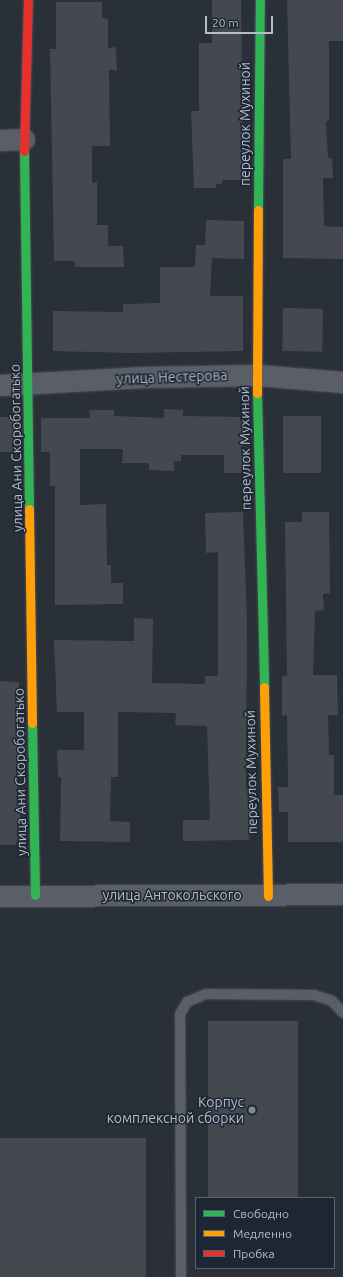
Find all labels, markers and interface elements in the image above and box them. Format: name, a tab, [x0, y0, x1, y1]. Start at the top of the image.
scale bar	[207, 8, 275, 34]
text: 20 m	[212, 16, 239, 29]
street label: переулок Мухиной	[237, 62, 253, 186]
street label: улица Ани Скоробогатько	[6, 364, 26, 532]
street label: улица Нестерова	[116, 367, 228, 387]
street label: переулок Мухиной	[236, 386, 254, 510]
street label: улица Ани Скоробогатько	[10, 688, 30, 856]
street label: переулок Мухиной	[242, 710, 260, 834]
street label: улица Антокольского	[102, 887, 242, 903]
place label: Корпус комплексной сборки	[107, 1094, 244, 1126]
marker: Корпус комплексной сборки	[247, 1105, 257, 1115]
legend	[195, 1197, 335, 1269]
text: Свободно	[233, 1207, 289, 1220]
text: Медленно	[233, 1227, 292, 1240]
text: Пробка	[233, 1247, 275, 1260]

